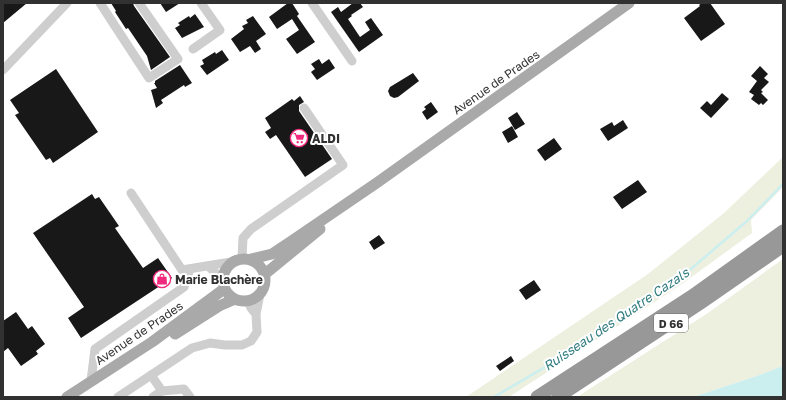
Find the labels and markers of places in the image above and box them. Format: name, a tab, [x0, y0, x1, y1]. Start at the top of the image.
supermarket icon: ALDI	[289, 128, 309, 148]
place label: ALDI	[312, 131, 340, 146]
shop icon: Marie Blachère	[152, 269, 172, 289]
place label: Marie Blachère	[175, 272, 263, 287]

